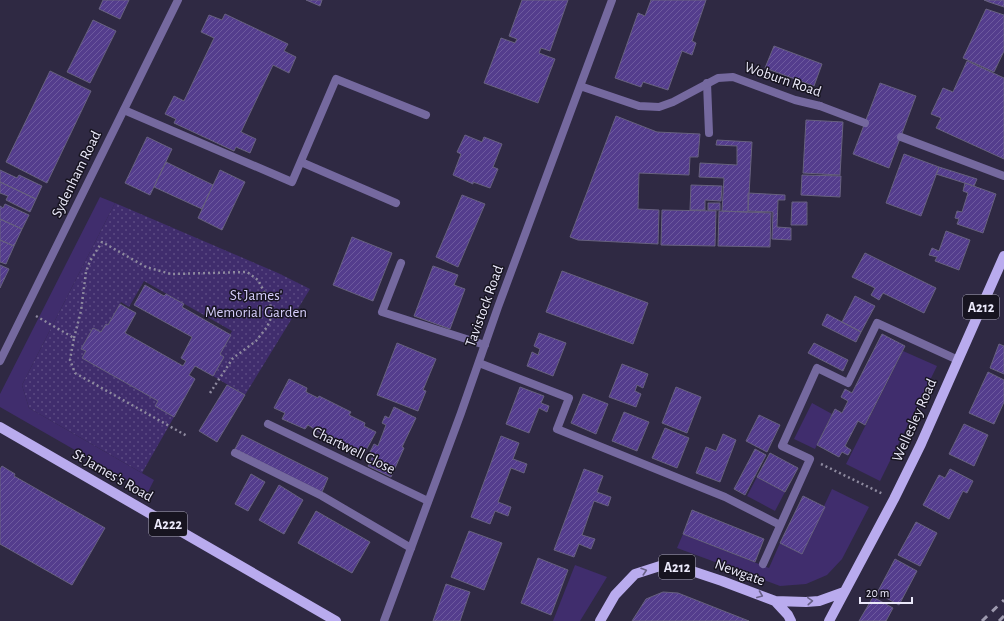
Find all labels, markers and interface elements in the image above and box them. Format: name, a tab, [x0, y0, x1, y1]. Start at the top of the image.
street label: Woburn Road	[742, 59, 823, 100]
street label: Sydenham Road	[49, 128, 104, 220]
street label: Tavistock Road	[463, 263, 506, 349]
park label: St James' Memorial Garden	[205, 288, 307, 320]
road number: A212	[963, 295, 999, 319]
street label: Wellesley Road	[890, 376, 939, 464]
street label: Chartwell Close	[310, 424, 398, 477]
street label: St James's Road	[70, 446, 156, 505]
road number: A222	[149, 512, 187, 536]
road number: A212	[659, 555, 695, 579]
street label: Newgate	[713, 557, 767, 588]
one-way arrow	[641, 567, 648, 576]
scale bar	[860, 579, 912, 605]
text: 20 m	[866, 587, 889, 599]
one-way arrow	[756, 590, 764, 598]
one-way arrow	[807, 597, 813, 606]

